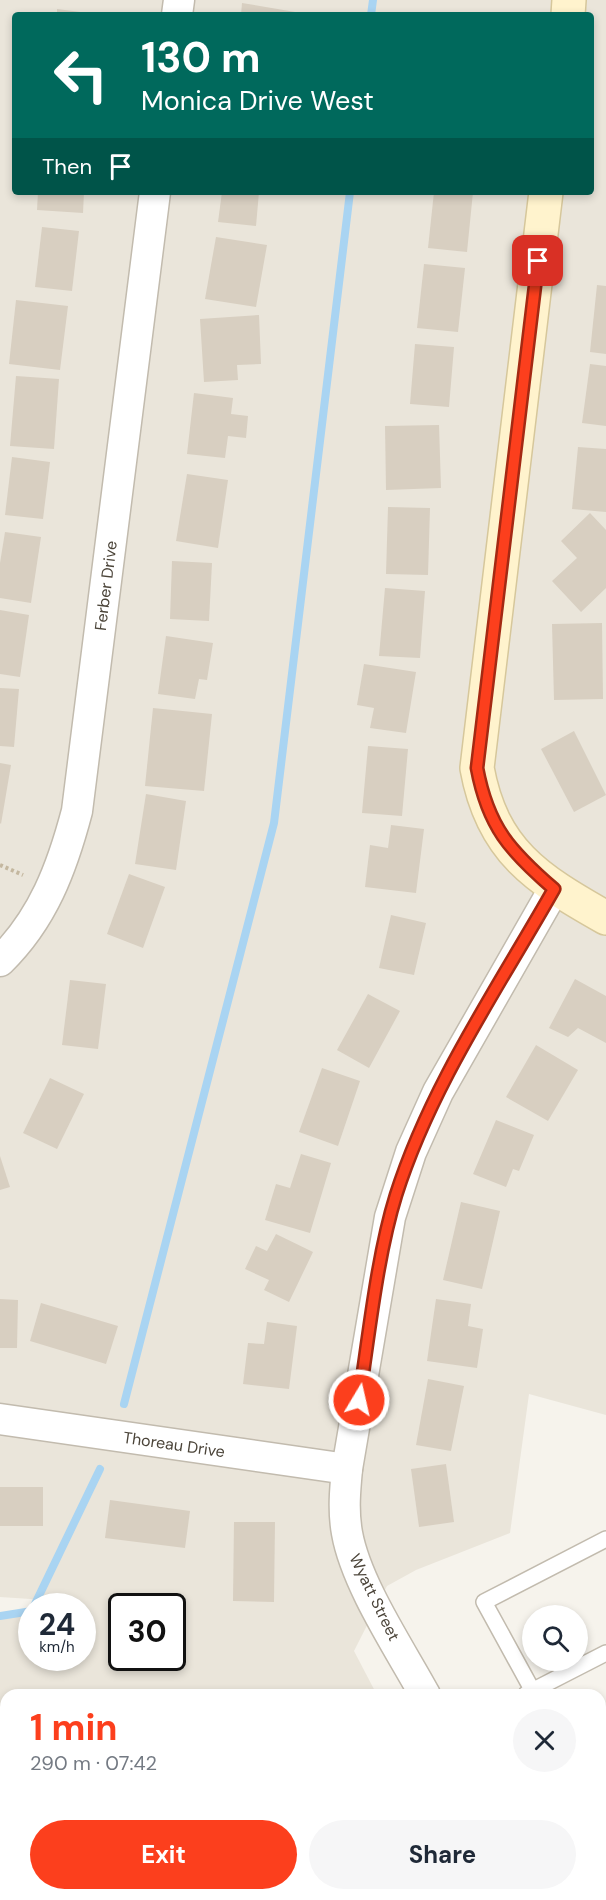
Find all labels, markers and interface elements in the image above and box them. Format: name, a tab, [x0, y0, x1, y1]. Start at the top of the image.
text: 130 m	[141, 30, 261, 85]
icon: left	[42, 36, 120, 114]
text: Monica Drive West	[141, 83, 374, 118]
icon: arrive	[104, 150, 137, 183]
text: Then	[42, 152, 92, 181]
pin	[512, 235, 563, 286]
icon: arrive	[521, 244, 554, 277]
street label: Ferber Drive	[90, 539, 122, 632]
position arrow	[327, 1368, 391, 1432]
street label: Thoreau Drive	[122, 1427, 226, 1462]
street label: Wyatt Street	[344, 1550, 405, 1644]
speed limit sign: 30	[108, 1593, 186, 1671]
text: 24	[39, 1605, 75, 1644]
map controls	[522, 1605, 588, 1671]
button: search	[522, 1605, 588, 1671]
text: km/h	[39, 1637, 75, 1657]
text: 1 min	[30, 1704, 118, 1751]
button: close	[513, 1709, 576, 1772]
text: 290 m · 07:42	[30, 1750, 157, 1776]
button: Exit	[30, 1820, 297, 1889]
button: Share	[309, 1820, 576, 1889]

